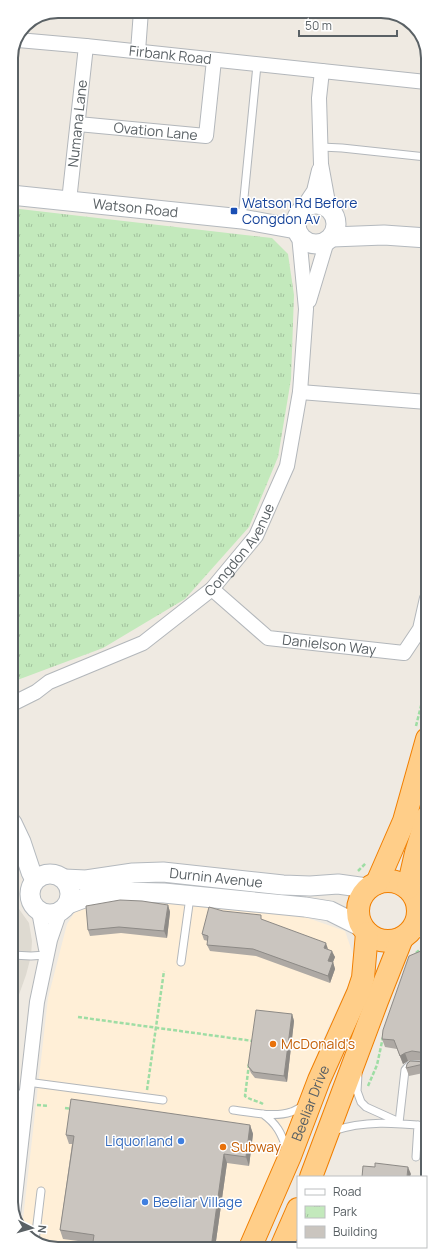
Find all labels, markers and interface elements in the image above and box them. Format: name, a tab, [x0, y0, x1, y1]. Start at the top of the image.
scale bar	[299, 12, 397, 38]
text: 50 m	[305, 17, 332, 34]
street label: Firbank Road	[128, 41, 212, 68]
street label: Numana Lane	[63, 79, 91, 168]
street label: Ovation Lane	[113, 117, 199, 144]
place label: Watson Rd Before Congdon Av	[242, 193, 357, 228]
street label: Watson Road	[92, 194, 179, 221]
marker: Watson Rd Before Congdon Av	[229, 206, 239, 216]
street label: Congdon Avenue	[200, 500, 278, 600]
street label: Danielson Way	[281, 630, 378, 659]
street label: Durnin Avenue	[169, 863, 264, 892]
place label: McDonald's	[281, 1034, 355, 1053]
marker: McDonald's	[268, 1039, 278, 1049]
street label: Beeliar Drive	[287, 1062, 333, 1144]
place label: Liquorland	[105, 1131, 173, 1150]
marker: Liquorland	[176, 1136, 186, 1146]
place label: Subway	[231, 1137, 282, 1156]
marker: Subway	[218, 1142, 228, 1152]
legend	[297, 1176, 427, 1248]
text: Road	[333, 1183, 361, 1200]
place label: Beeliar Village	[153, 1192, 242, 1211]
marker: Beeliar Village	[140, 1197, 150, 1207]
text: Park	[333, 1203, 358, 1220]
north arrow	[12, 1208, 52, 1248]
text: Building	[333, 1223, 377, 1240]
text: N	[35, 1224, 50, 1234]

